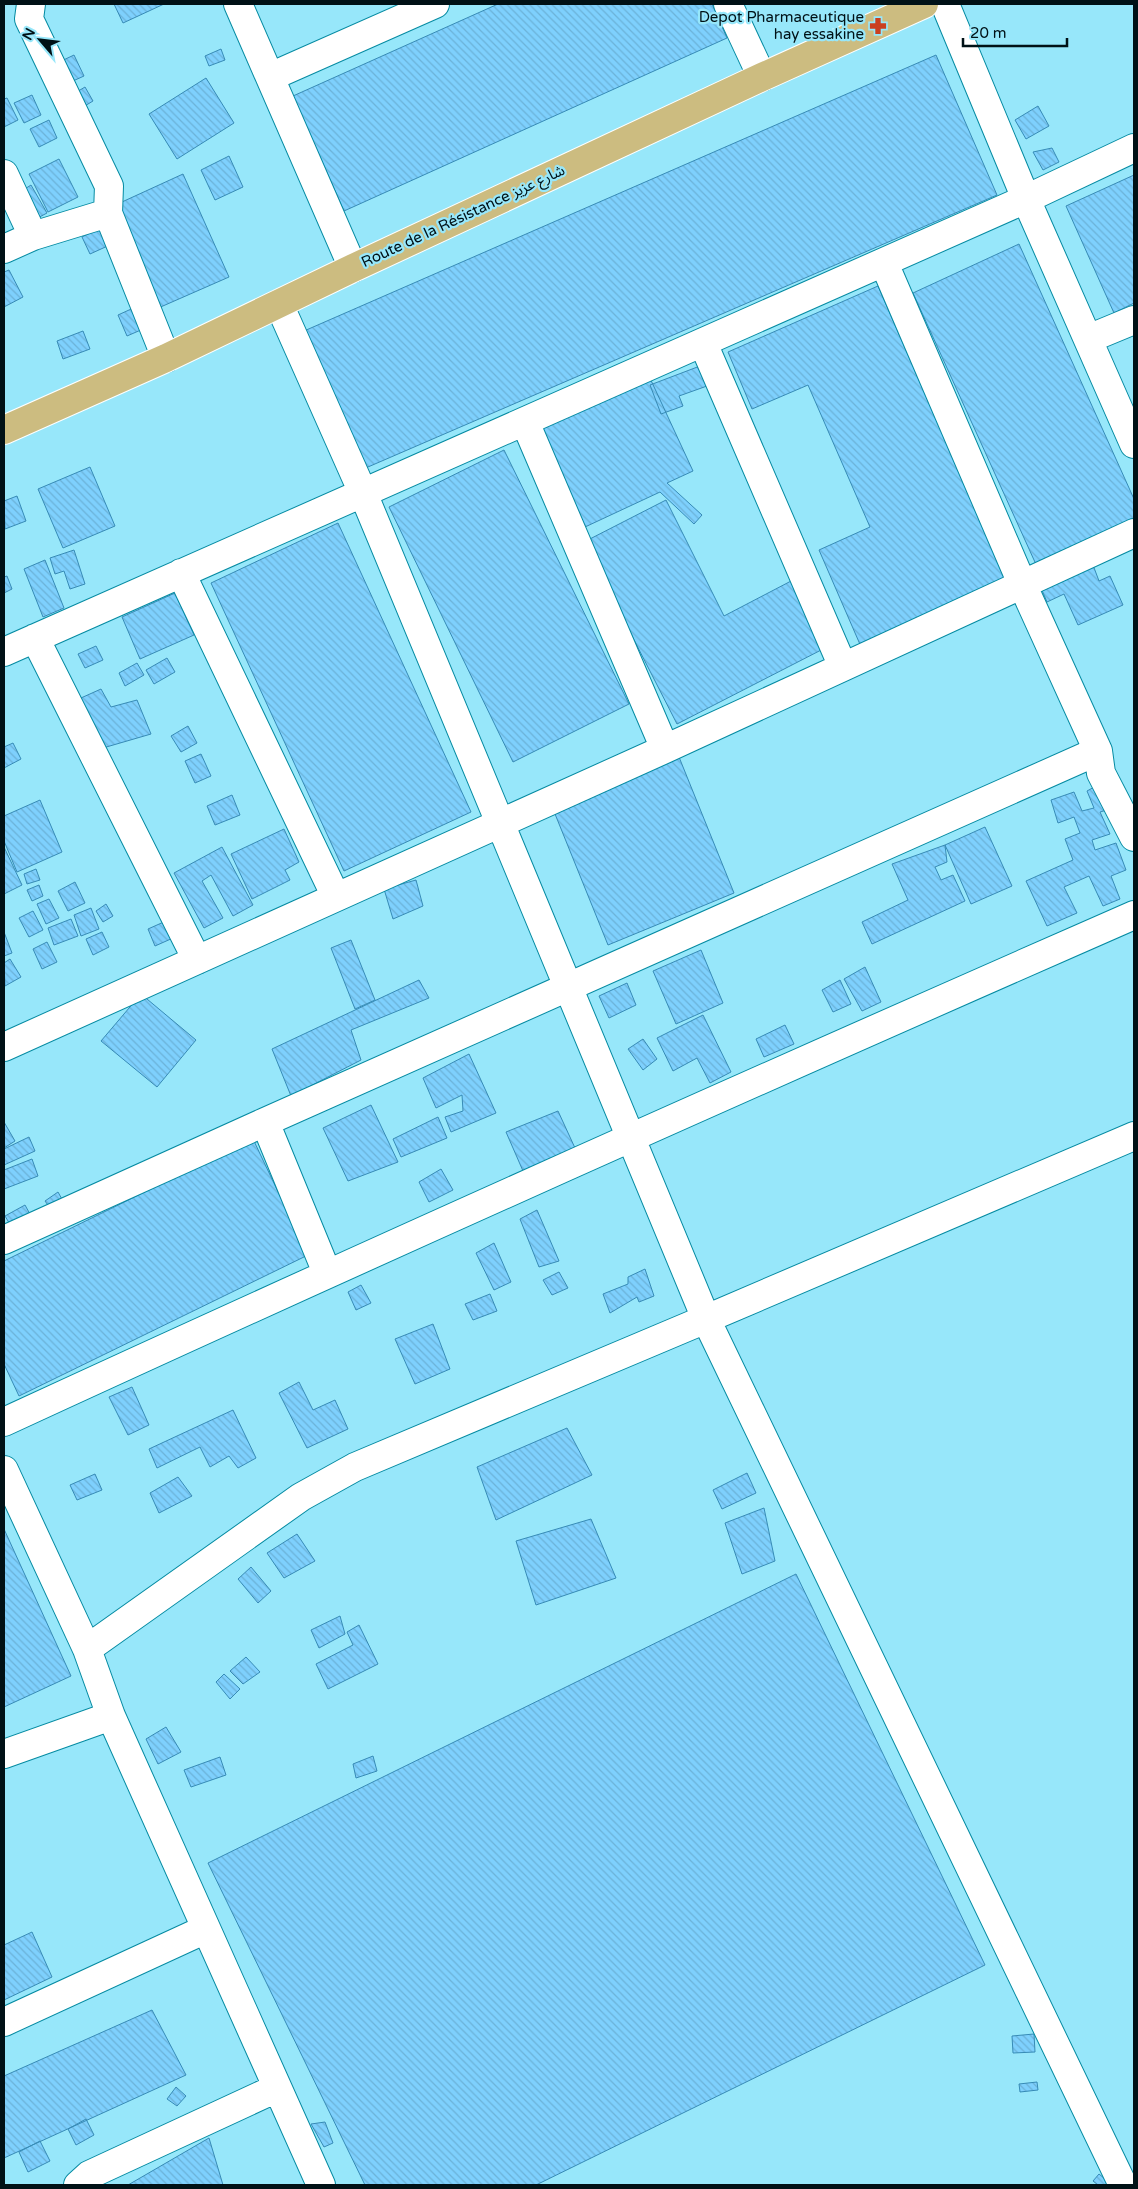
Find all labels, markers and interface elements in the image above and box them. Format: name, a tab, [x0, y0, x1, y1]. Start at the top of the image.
place label: Depot Pharmaceutique hay essakine	[699, 8, 864, 43]
north arrow	[15, 15, 65, 65]
scale bar	[963, 15, 1067, 47]
pharmacy icon: Depot Pharmaceutique hay essakine	[868, 16, 888, 36]
text: 20 m	[970, 24, 1007, 42]
text: N	[19, 25, 39, 43]
street label: Route de la Résistance شارع عزيز	[358, 161, 569, 274]

